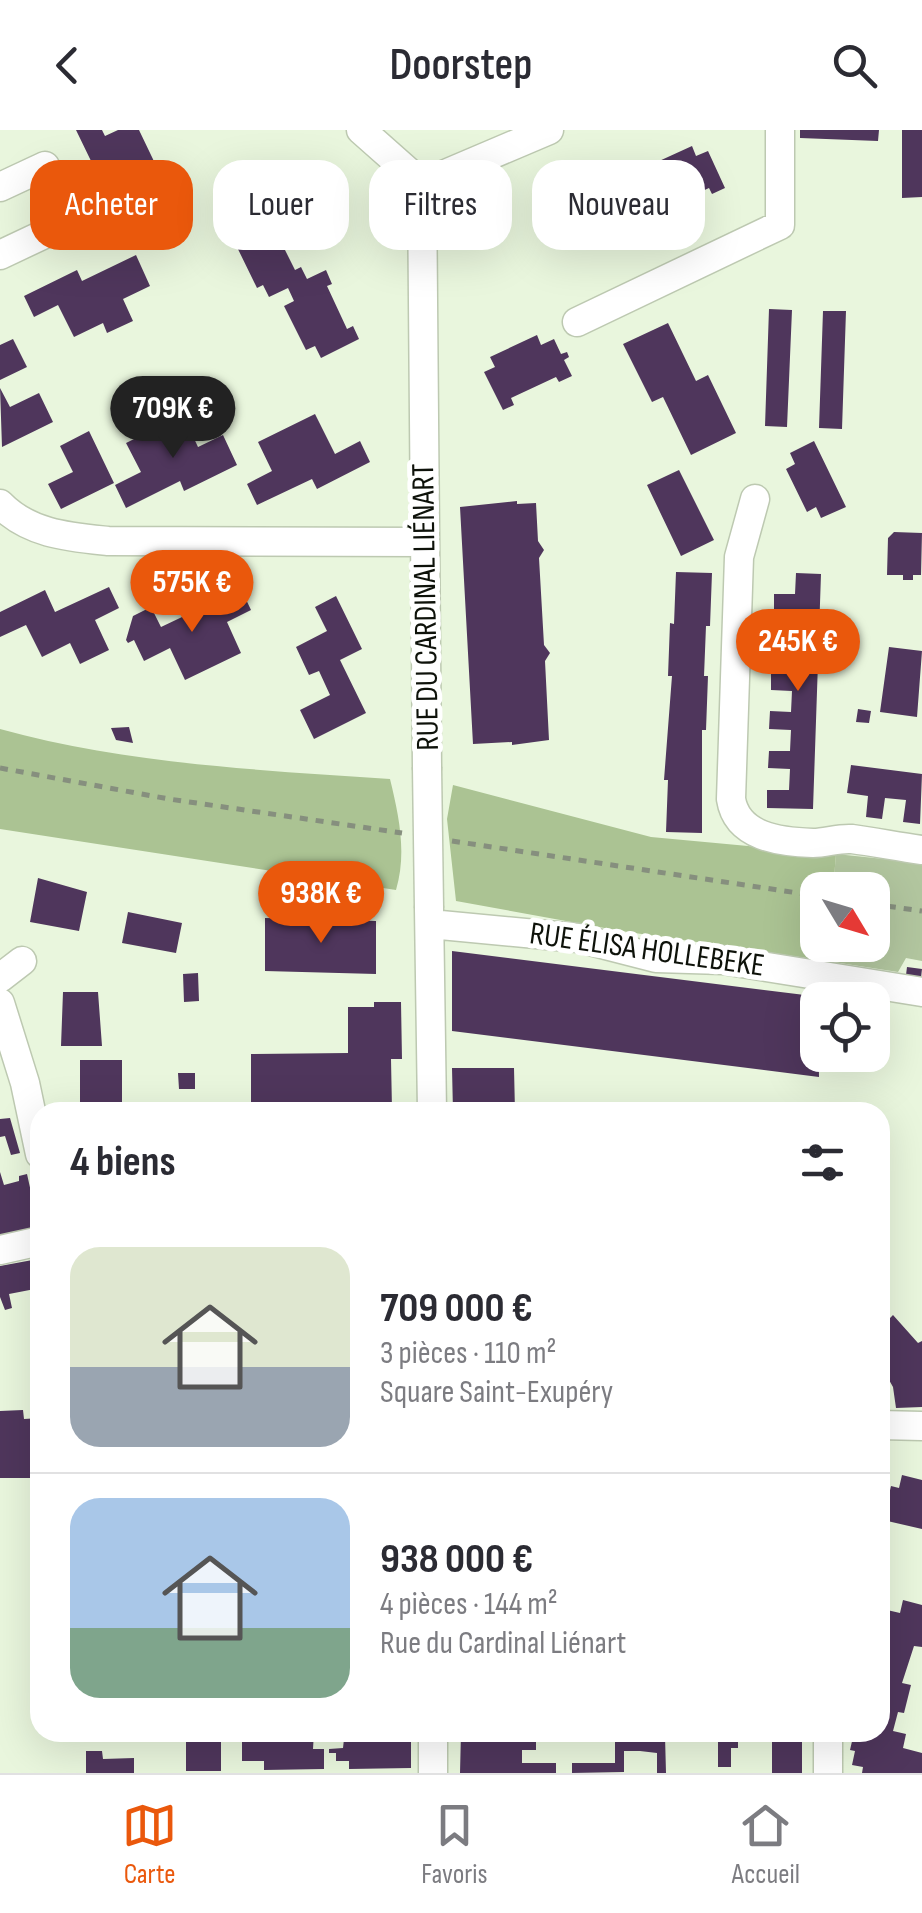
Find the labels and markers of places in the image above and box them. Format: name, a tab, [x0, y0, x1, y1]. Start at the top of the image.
pin: 709K €	[92, 376, 254, 461]
pin: 575K €	[111, 550, 273, 635]
pin: 245K €	[717, 609, 879, 694]
pin: 938K €	[240, 861, 402, 946]

